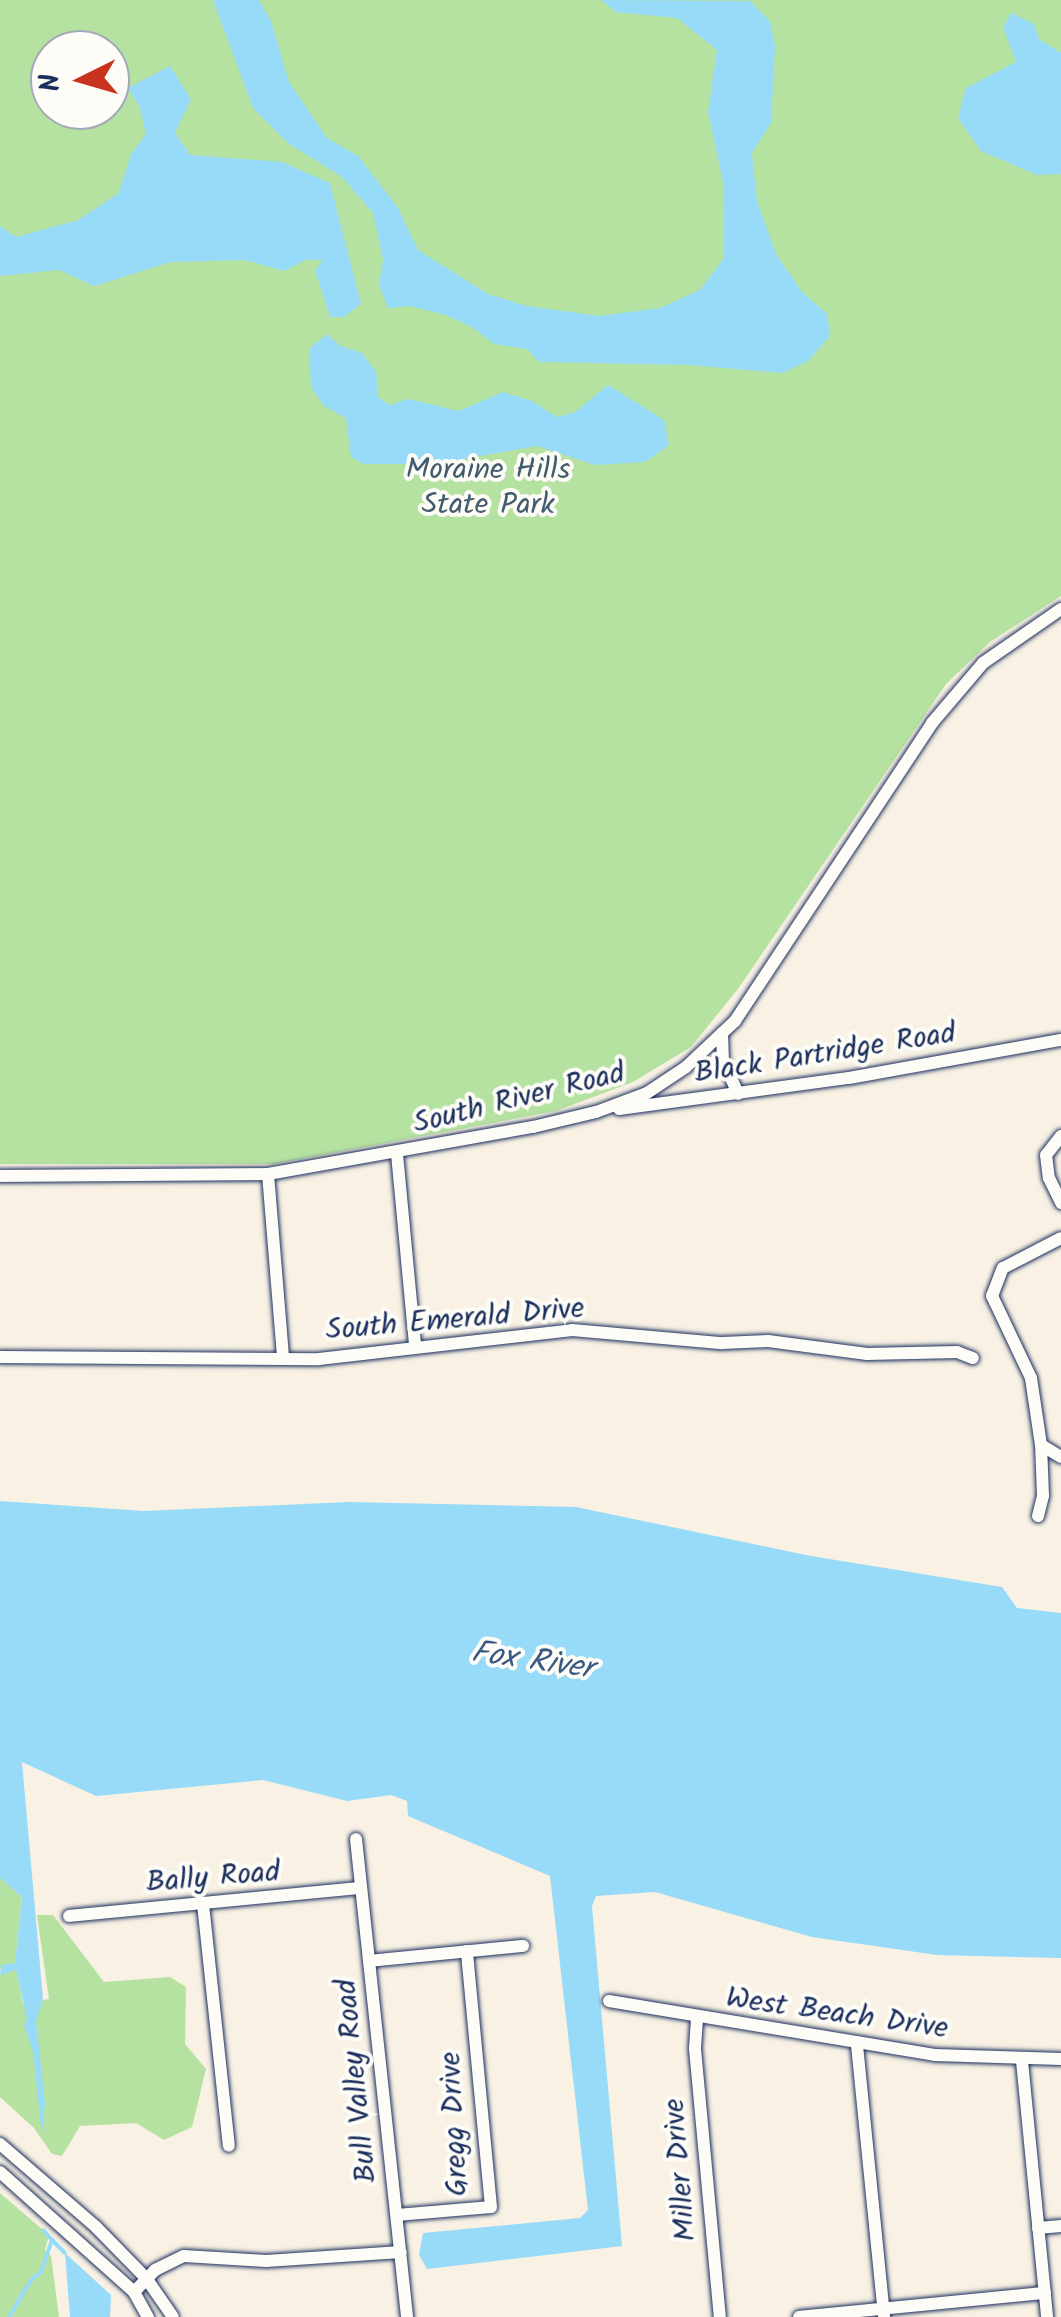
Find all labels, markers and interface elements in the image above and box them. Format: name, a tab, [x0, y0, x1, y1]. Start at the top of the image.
north arrow	[30, 30, 130, 130]
text: N	[28, 72, 75, 93]
park label: Moraine Hills State Park	[406, 452, 570, 522]
street label: Black Partridge Road	[692, 1016, 958, 1092]
street label: South River Road	[410, 1055, 628, 1143]
street label: South Emerald Drive	[324, 1291, 586, 1349]
water label: Fox River	[469, 1634, 595, 1690]
street label: Bally Road	[145, 1854, 281, 1902]
street label: Bull Valley Road	[328, 1977, 386, 2185]
street label: West Beach Drive	[724, 1981, 950, 2047]
street label: Gregg Drive	[433, 2051, 477, 2197]
street label: Miller Drive	[657, 2097, 705, 2243]

